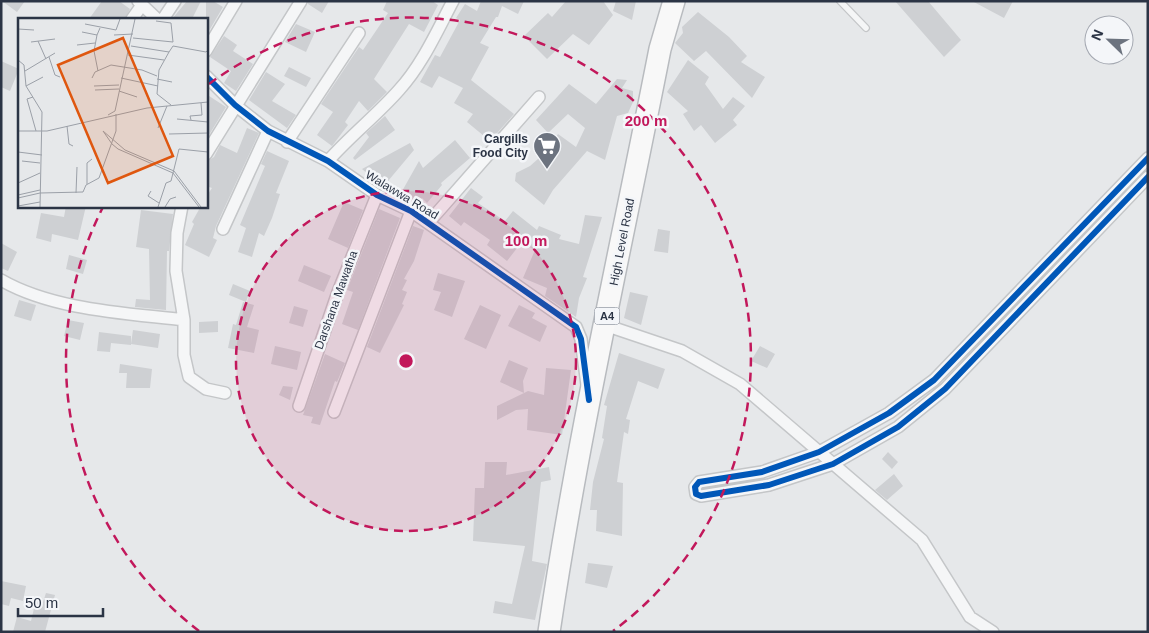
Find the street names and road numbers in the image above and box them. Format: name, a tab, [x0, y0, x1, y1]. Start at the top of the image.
street label: Walawwa Road	[363, 168, 441, 222]
street label: High Level Road	[607, 197, 637, 287]
street label: Darshana Mawatha	[312, 248, 360, 351]
road number: A4	[594, 308, 620, 324]

